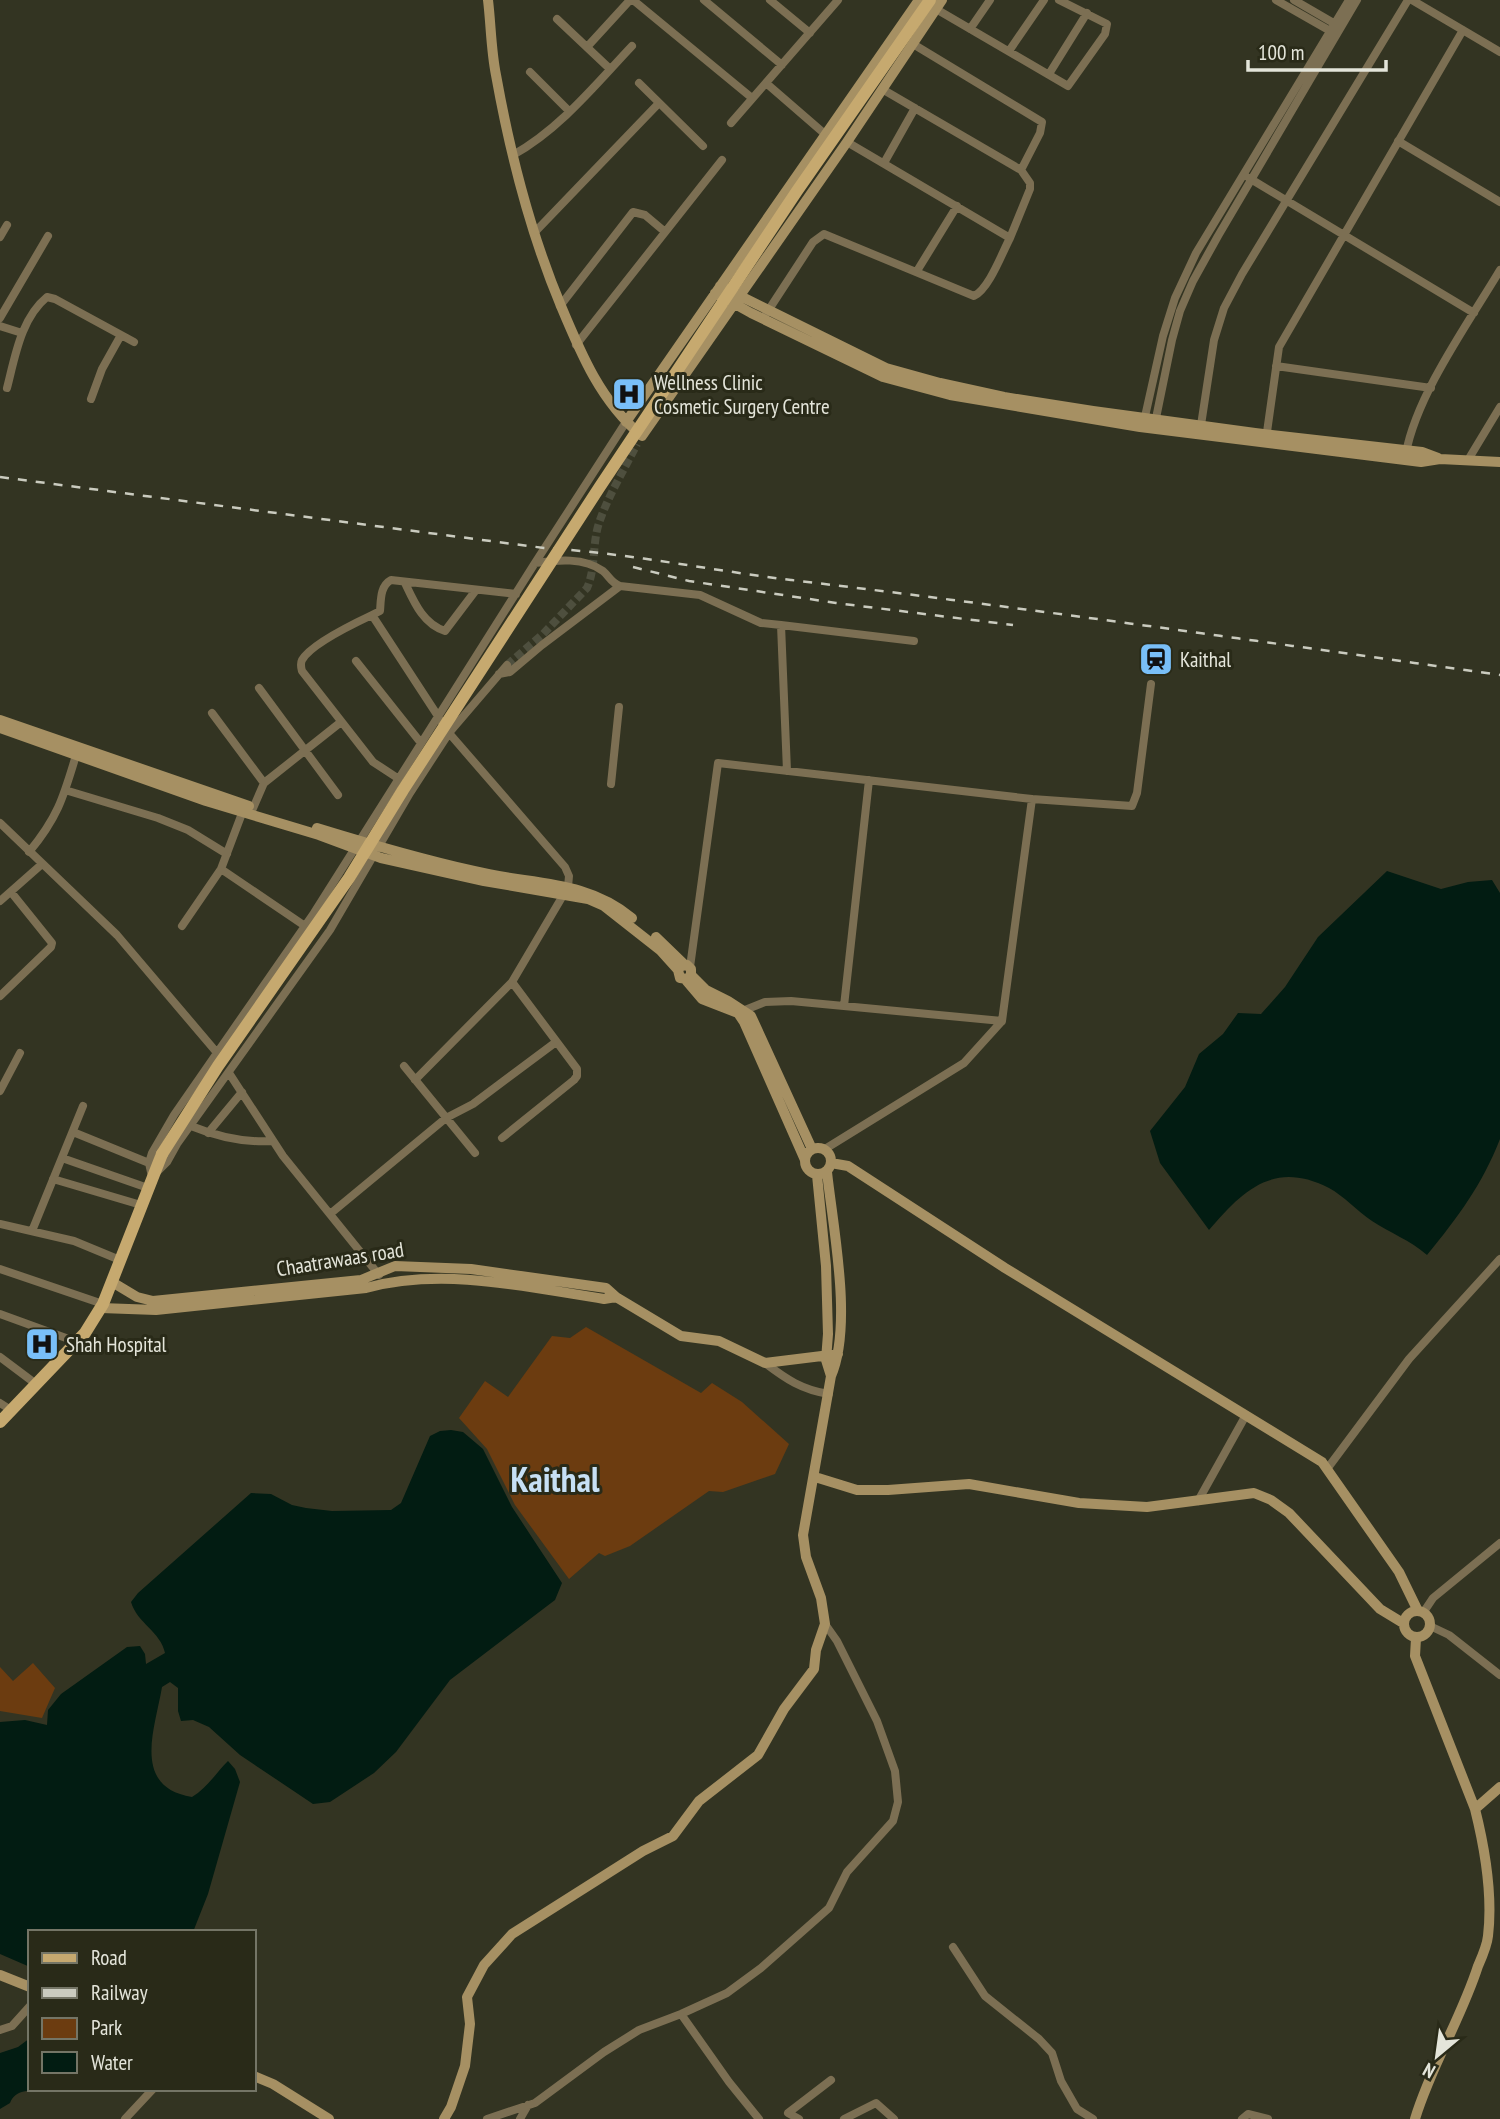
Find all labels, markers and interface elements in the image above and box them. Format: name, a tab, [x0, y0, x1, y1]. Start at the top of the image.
scale bar	[1248, 28, 1386, 72]
text: 100 m	[1258, 39, 1304, 66]
place label: Wellness Clinic Cosmetic Surgery Centre	[654, 369, 830, 420]
hospital icon: Wellness Clinic Cosmetic Surgery Centre	[610, 375, 648, 413]
station icon: Kaithal	[1137, 640, 1175, 678]
place label: Kaithal	[1180, 646, 1231, 673]
street label: Chaatrawaas road	[274, 1236, 406, 1282]
hospital icon: Shah Hospital	[23, 1325, 61, 1363]
place label: Shah Hospital	[66, 1331, 167, 1358]
district label: Kaithal	[511, 1456, 600, 1502]
legend	[28, 1930, 256, 2091]
text: Road	[91, 1944, 127, 1971]
text: Railway	[91, 1979, 148, 2006]
text: Park	[91, 2014, 122, 2041]
north arrow	[1402, 2021, 1472, 2091]
text: Water	[91, 2049, 133, 2076]
text: N	[1418, 2058, 1439, 2084]

